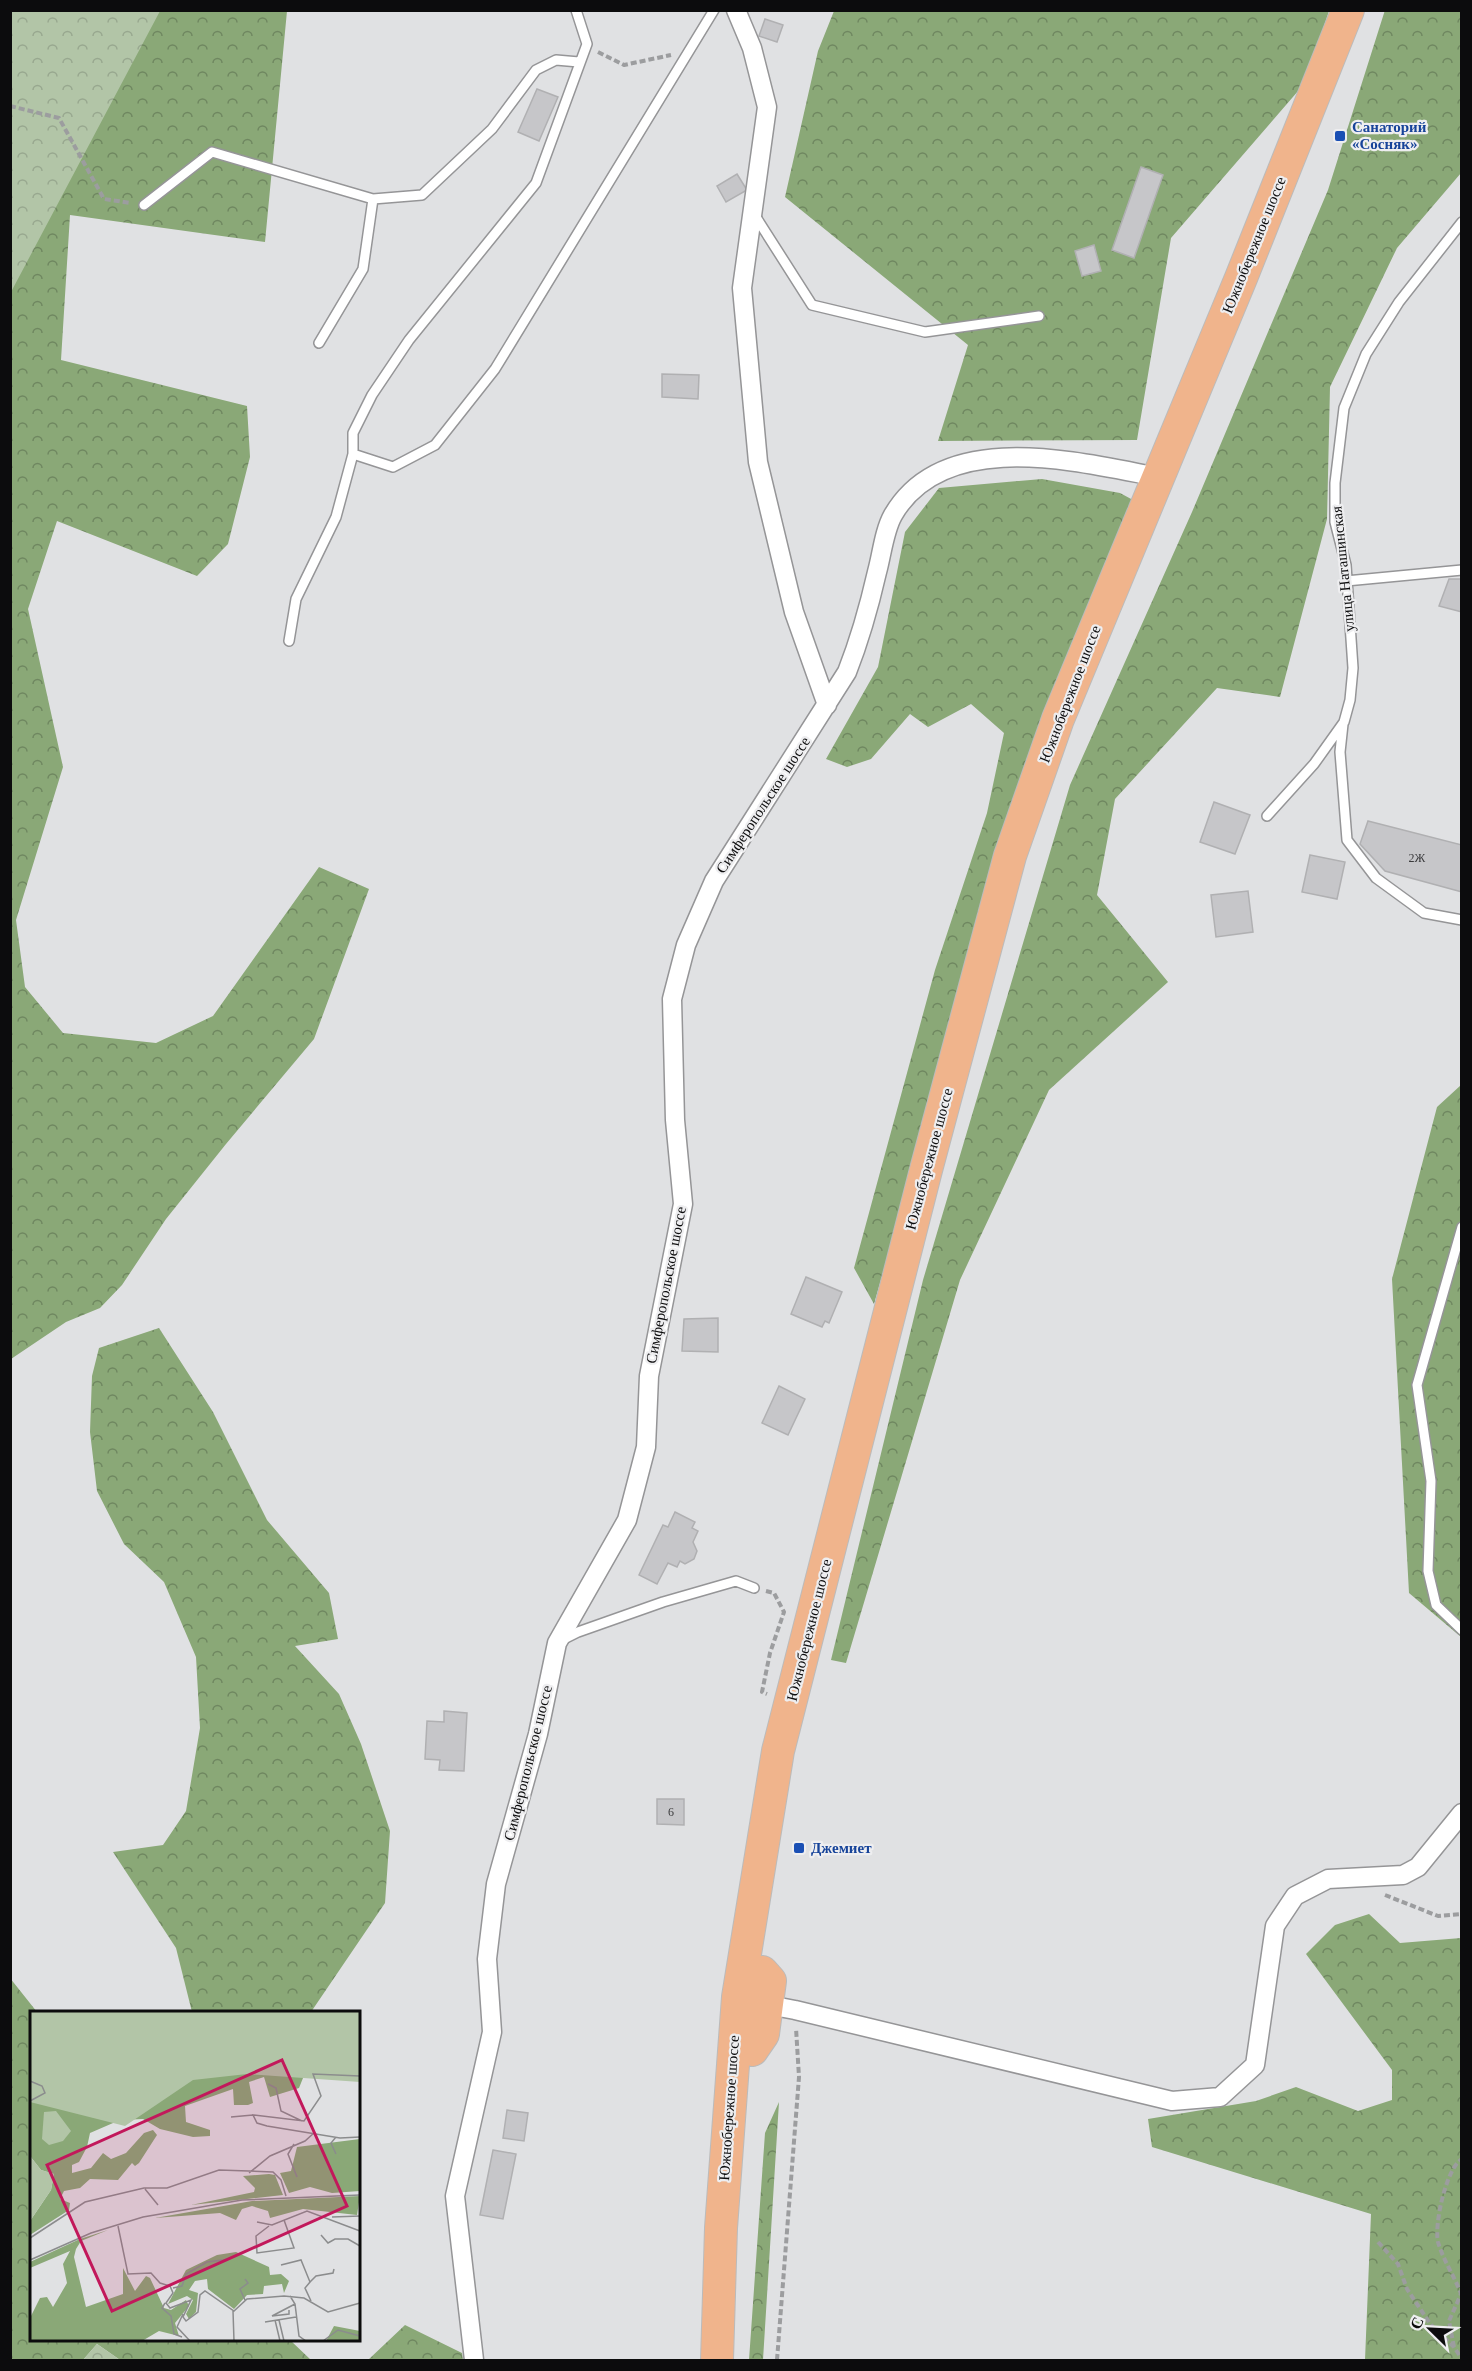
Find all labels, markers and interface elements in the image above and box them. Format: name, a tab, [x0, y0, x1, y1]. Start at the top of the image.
place label: Санаторий «Сосняк»	[1352, 119, 1427, 152]
marker: Санаторий «Сосняк»	[1333, 129, 1347, 143]
street label: Южнобережное шоссе	[1219, 174, 1289, 316]
street label: улица Наташинская	[1328, 505, 1358, 633]
street label: Южнобережное шоссе	[1036, 623, 1104, 765]
street label: Симферопольское шоссе	[713, 734, 813, 876]
house number: 2Ж	[1409, 851, 1426, 865]
street label: Южнобережное шоссе	[902, 1086, 956, 1231]
street label: Симферопольское шоссе	[643, 1205, 689, 1365]
street label: Южнобережное шоссе	[784, 1557, 834, 1703]
street label: Симферопольское шоссе	[501, 1683, 555, 1842]
house number: 6	[668, 1805, 674, 1819]
place label: Джемиет	[811, 1840, 872, 1856]
marker: Джемиет	[792, 1841, 806, 1855]
inset map	[30, 2011, 360, 2341]
street label: Южнобережное шоссе	[716, 2034, 742, 2181]
north arrow	[1400, 2299, 1460, 2359]
text: С	[1407, 2314, 1427, 2332]

